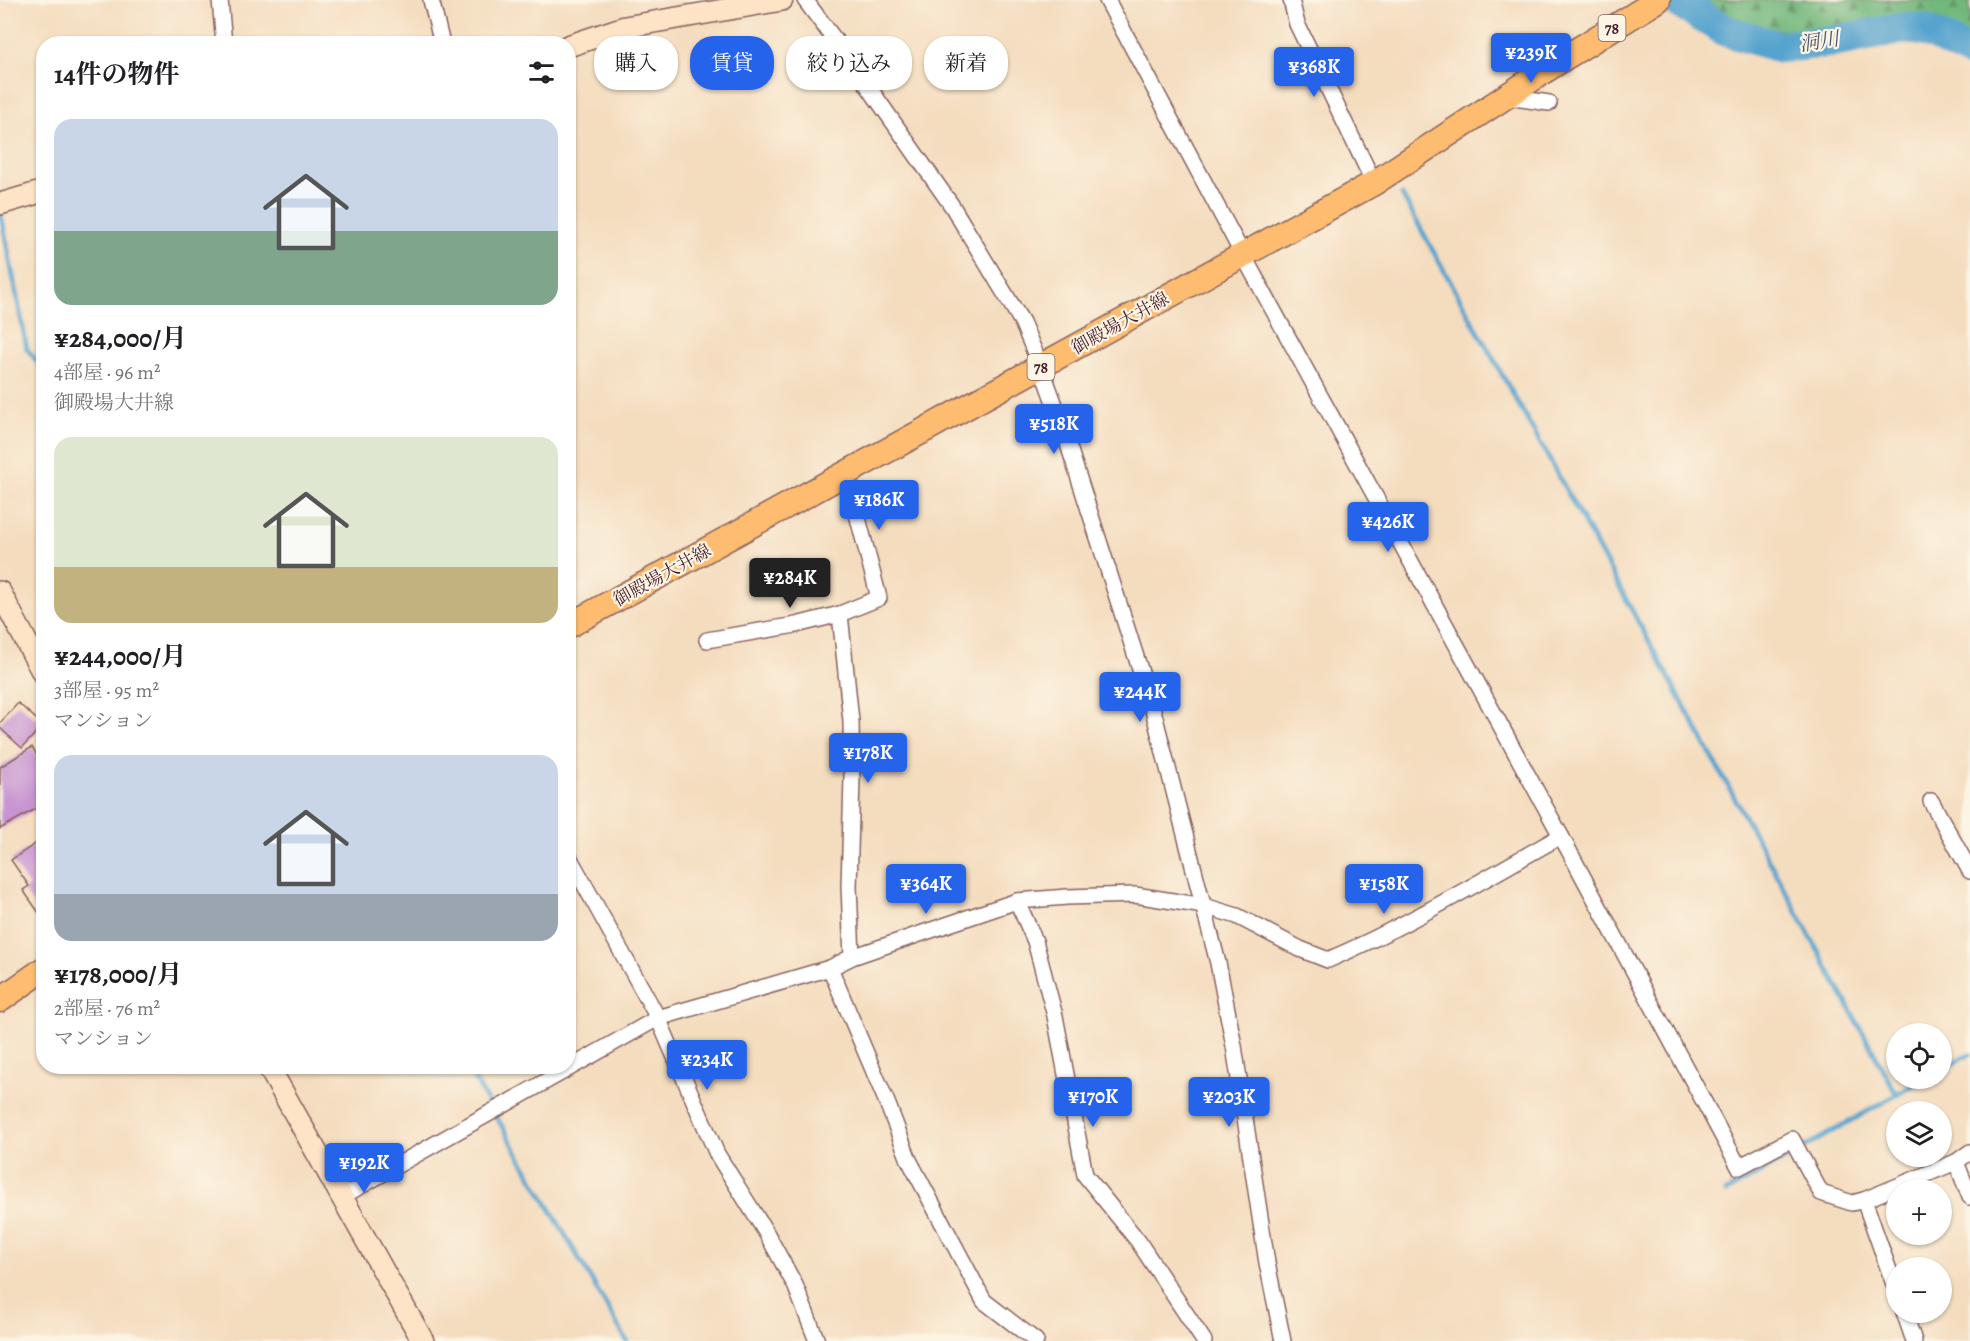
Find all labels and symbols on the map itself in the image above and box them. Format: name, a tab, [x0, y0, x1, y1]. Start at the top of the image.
road number: 78	[1598, 15, 1626, 41]
water label: 洞川	[1797, 25, 1843, 58]
pin: ¥239K	[1489, 33, 1573, 84]
pin: ¥368K	[1272, 47, 1356, 98]
street label: 御殿場大井線	[1067, 286, 1173, 360]
road number: 78	[1028, 354, 1054, 380]
pin: ¥518K	[1012, 404, 1096, 455]
pin: ¥186K	[837, 480, 921, 531]
pin: ¥426K	[1346, 502, 1430, 553]
street label: 御殿場大井線	[609, 538, 715, 612]
pin: ¥284K	[748, 558, 832, 609]
pin: ¥244K	[1098, 672, 1182, 723]
pin: ¥178K	[826, 733, 910, 784]
pin: ¥364K	[884, 864, 968, 915]
pin: ¥158K	[1342, 864, 1426, 915]
pin: ¥234K	[665, 1040, 749, 1091]
pin: ¥170K	[1051, 1077, 1135, 1128]
pin: ¥203K	[1187, 1077, 1271, 1128]
pin: ¥192K	[322, 1143, 406, 1194]

